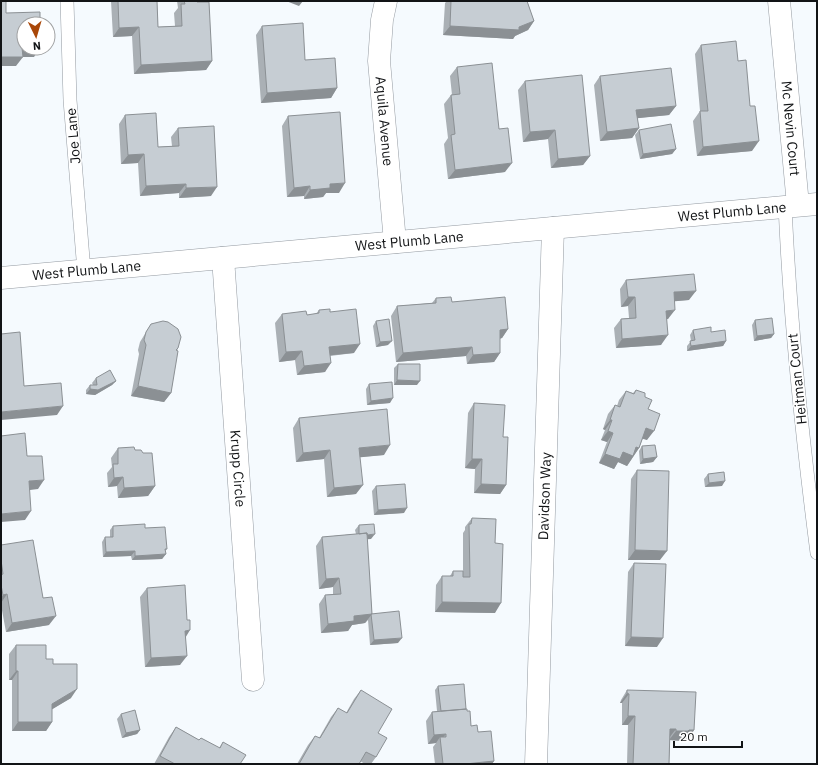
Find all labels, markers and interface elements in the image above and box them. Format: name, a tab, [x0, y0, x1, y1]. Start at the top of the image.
north arrow	[16, 16, 56, 56]
text: N	[32, 39, 41, 53]
street label: Aquila Avenue	[371, 76, 397, 167]
street label: Mc Nevin Court	[777, 80, 804, 177]
street label: Joe Lane	[62, 107, 84, 165]
street label: West Plumb Lane	[677, 198, 787, 226]
street label: West Plumb Lane	[354, 227, 465, 255]
street label: West Plumb Lane	[32, 256, 142, 284]
street label: Heitman Court	[783, 332, 811, 425]
street label: Krupp Circle	[226, 429, 250, 508]
street label: Davidson Way	[534, 452, 555, 540]
scale bar	[674, 723, 742, 749]
text: 20 m	[680, 729, 708, 744]

